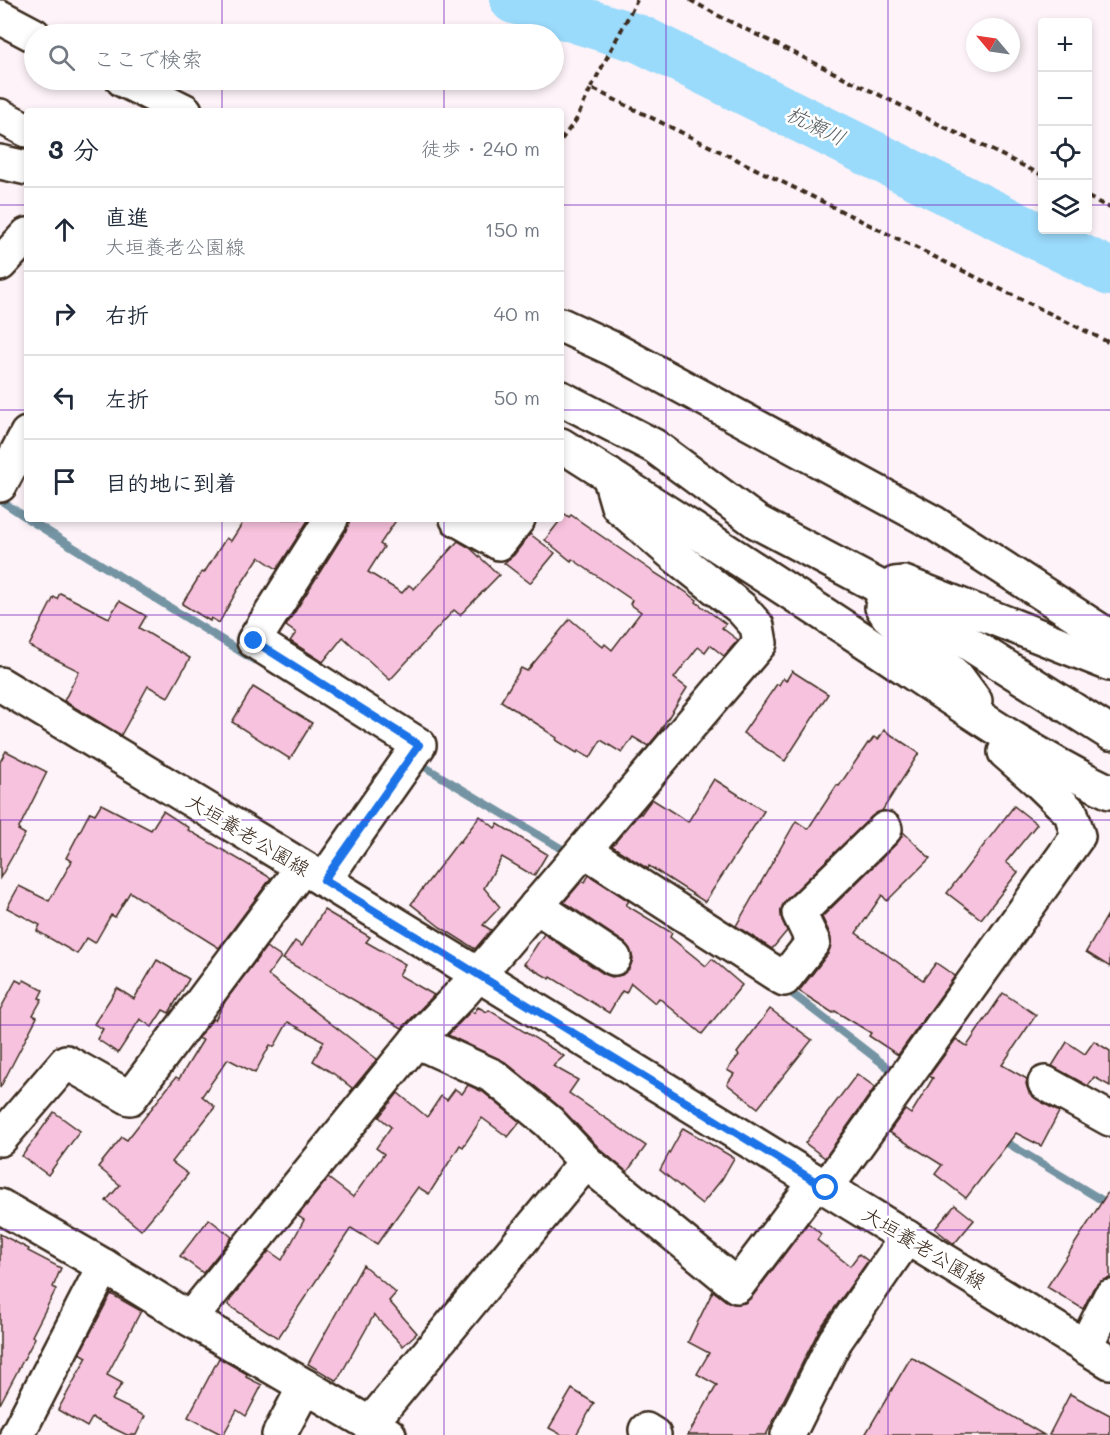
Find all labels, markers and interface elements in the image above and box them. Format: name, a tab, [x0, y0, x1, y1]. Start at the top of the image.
north arrow	[966, 18, 1020, 72]
map controls	[1038, 18, 1092, 234]
button: +	[1038, 18, 1092, 72]
search box	[24, 24, 564, 90]
icon: search	[45, 41, 78, 74]
text: ここで検索	[93, 44, 203, 73]
button: −	[1038, 72, 1092, 126]
water label: 杭瀬川	[782, 99, 851, 151]
button: locate	[1038, 126, 1092, 180]
text: 3 分	[48, 132, 99, 166]
text: 徒歩 · 240 m	[421, 135, 540, 161]
button: layers	[1038, 180, 1092, 234]
text: 直進	[105, 202, 149, 231]
icon: ahead	[48, 213, 81, 246]
text: 150 m	[485, 216, 540, 242]
text: 大垣養老公園線	[105, 233, 245, 259]
icon: right	[48, 297, 81, 330]
text: 右折	[105, 300, 149, 329]
text: 40 m	[494, 300, 540, 326]
icon: left	[48, 381, 81, 414]
text: 左折	[105, 384, 149, 413]
text: 50 m	[494, 384, 540, 410]
icon: arrive	[48, 465, 81, 498]
text: 目的地に到着	[105, 468, 237, 497]
route end	[240, 627, 266, 653]
street label: 大垣養老公園線	[182, 787, 315, 881]
route start	[812, 1174, 838, 1200]
street label: 大垣養老公園線	[858, 1200, 991, 1294]

